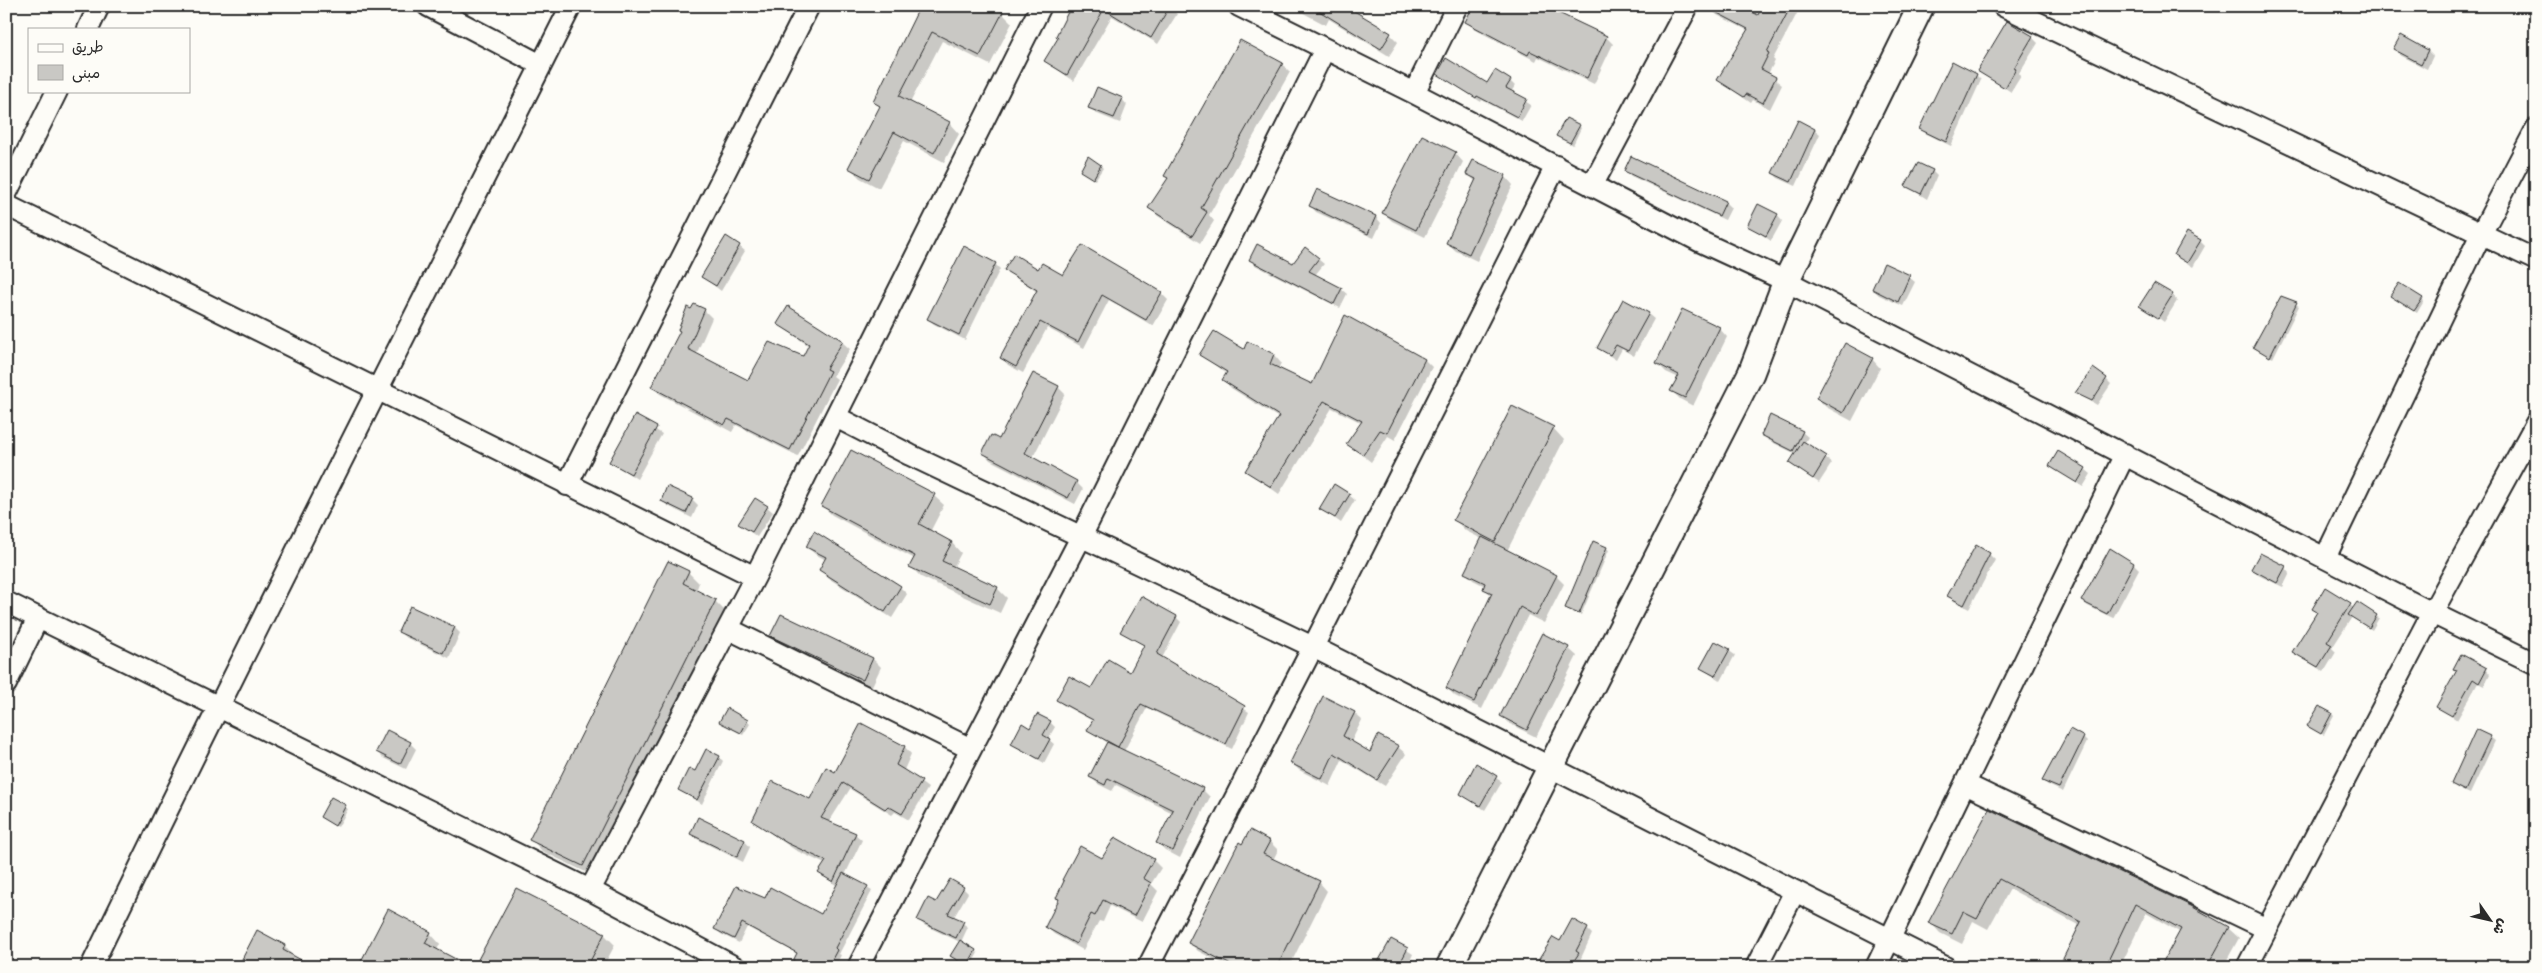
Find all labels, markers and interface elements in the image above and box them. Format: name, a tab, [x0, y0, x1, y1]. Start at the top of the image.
legend	[28, 28, 190, 92]
text: طريق	[72, 38, 104, 56]
text: مبنى	[72, 64, 100, 83]
north arrow	[2464, 896, 2514, 946]
text: ش	[2489, 916, 2512, 938]

